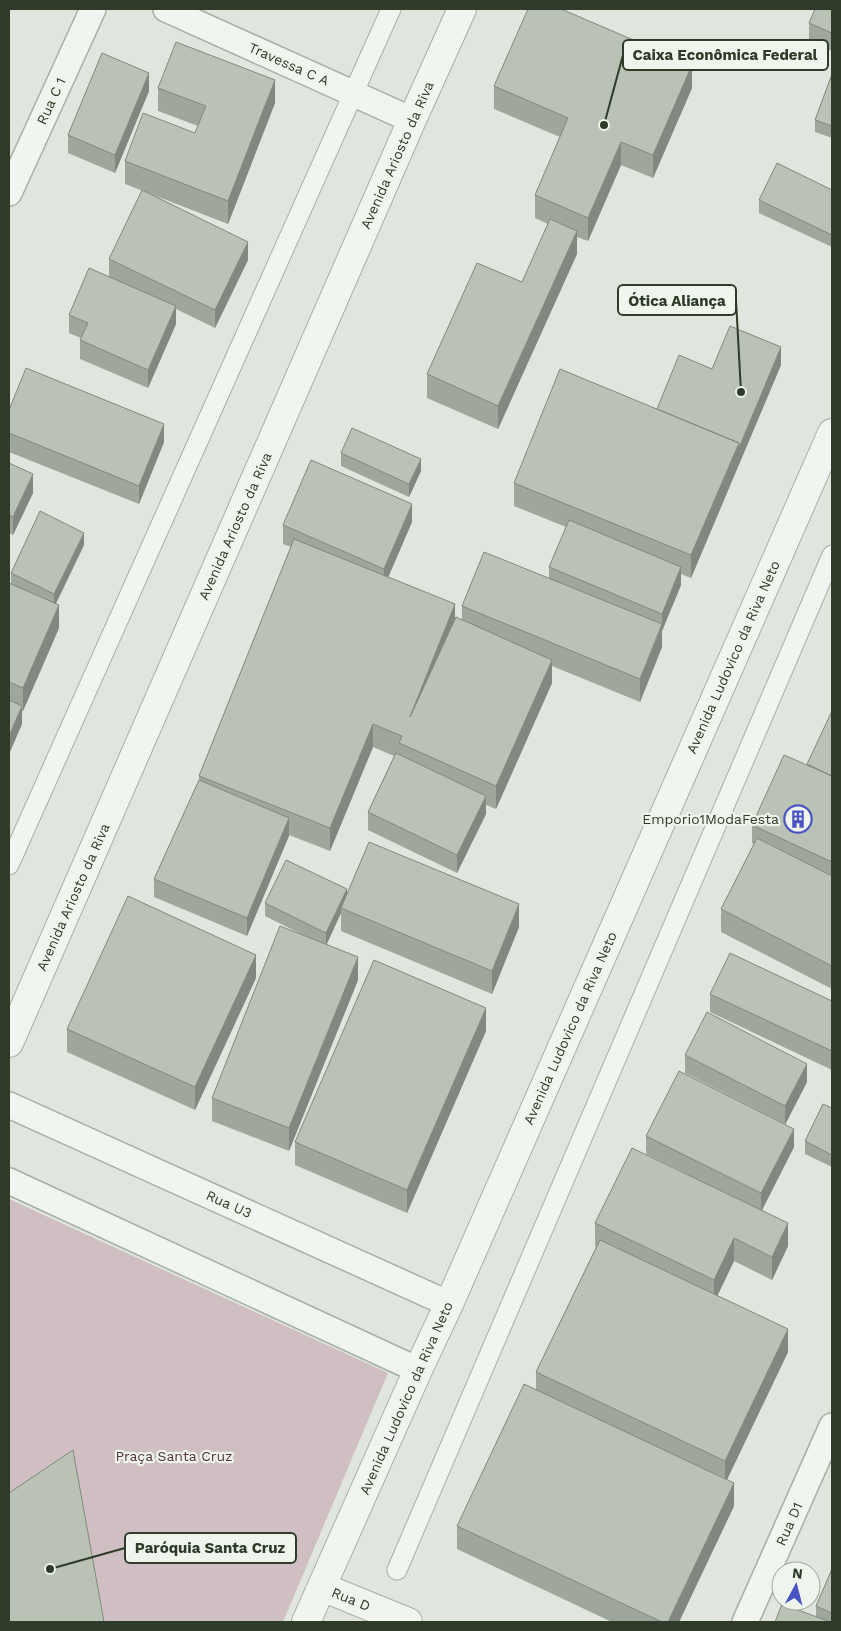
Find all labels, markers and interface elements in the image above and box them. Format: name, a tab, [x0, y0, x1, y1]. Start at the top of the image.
street label: Travessa C A	[246, 39, 332, 89]
callout: Caixa Econômica Federal	[623, 40, 828, 70]
text: Caixa Econômica Federal	[633, 46, 818, 64]
street label: Rua C 1	[33, 75, 69, 127]
street label: Avenida Ariosto da Riva	[357, 79, 437, 231]
callout: Ótica Aliança	[618, 285, 736, 315]
text: Ótica Aliança	[628, 292, 726, 310]
street label: Avenida Ariosto da Riva	[195, 450, 275, 602]
street label: Avenida Ludovico da Riva Neto	[683, 558, 783, 756]
building icon: Emporio1ModaFesta	[783, 804, 813, 834]
place label: Emporio1ModaFesta	[642, 811, 779, 827]
street label: Avenida Ariosto da Riva	[33, 821, 113, 973]
street label: Avenida Ludovico da Riva Neto	[520, 929, 620, 1127]
street label: Rua U3	[204, 1187, 254, 1221]
street label: Avenida Ludovico da Riva Neto	[356, 1299, 456, 1497]
park label: Praça Santa Cruz	[115, 1448, 233, 1464]
street label: Rua D1	[772, 1500, 806, 1548]
callout: Paróquia Santa Cruz	[125, 1533, 296, 1563]
text: Paróquia Santa Cruz	[135, 1539, 286, 1557]
north arrow	[771, 1561, 821, 1611]
text: N	[791, 1565, 804, 1582]
street label: Rua D	[329, 1584, 373, 1614]

